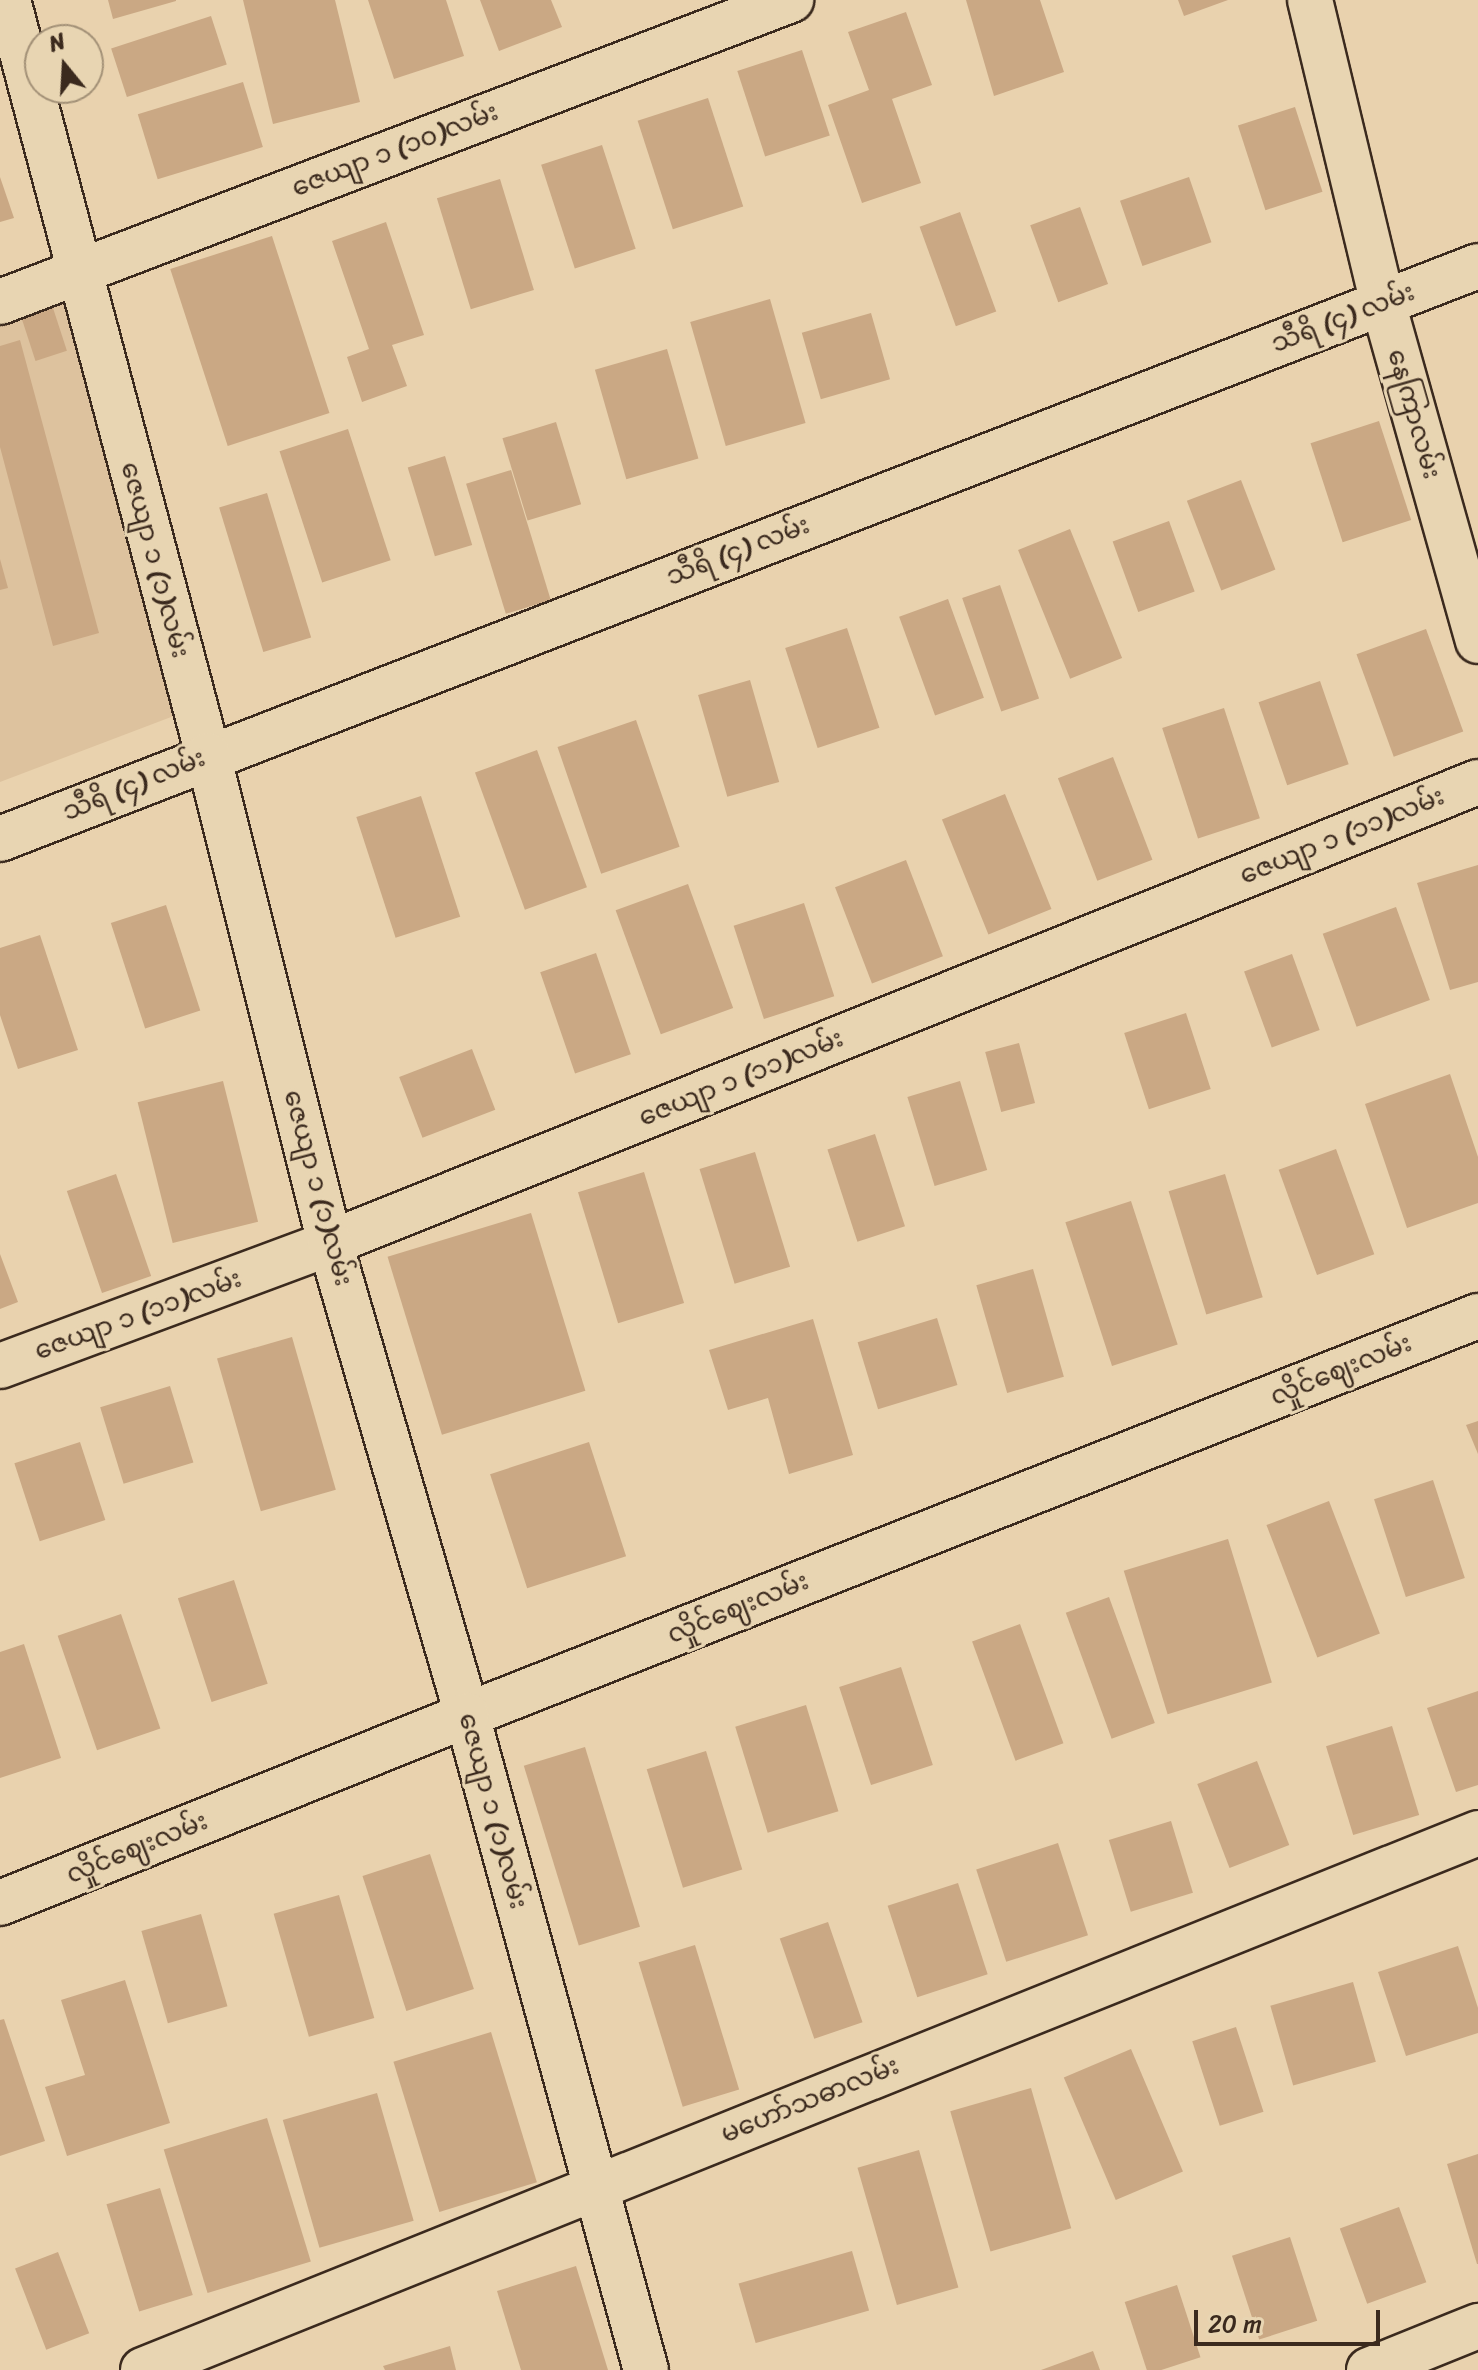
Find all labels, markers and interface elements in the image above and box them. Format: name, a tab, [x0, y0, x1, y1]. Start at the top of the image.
text: N	[44, 22, 70, 64]
north arrow	[24, 24, 104, 104]
street label: ဇေယျာ ၁ (၁၀)လမ်း	[287, 96, 503, 204]
street label: သီရိ (၄) လမ်း	[1267, 276, 1419, 360]
street label: နေကြာလမ်း	[1381, 345, 1447, 483]
street label: ဇေယျာ ၁ (၁)လမ်း	[114, 458, 196, 662]
street label: သီရိ (၄) လမ်း	[662, 509, 814, 593]
street label: သီရိ (၄) လမ်း	[58, 742, 210, 828]
street label: ဇေယျာ ၁ (၁၁)လမ်း	[1235, 781, 1449, 891]
street label: ဇေယျာ ၁ (၁၁)လမ်း	[634, 1023, 848, 1133]
street label: ဇေယျာ ၁ (၁)လမ်း	[277, 1086, 359, 1290]
street label: ဇေယျာ ၁ (၁၁)လမ်း	[30, 1263, 246, 1367]
street label: လှိုင်ဈေးလမ်း	[1266, 1328, 1416, 1412]
street label: လှိုင်ဈေးလမ်း	[663, 1566, 813, 1650]
street label: ဇေယျာ ၁ (၁)လမ်း	[452, 1709, 534, 1913]
street label: လှိုင်ဈေးလမ်း	[62, 1806, 212, 1890]
street label: မဟော်သဓာလမ်း	[716, 2050, 904, 2150]
scale bar	[1198, 2294, 1384, 2344]
text: 20 m	[1208, 2303, 1262, 2345]

